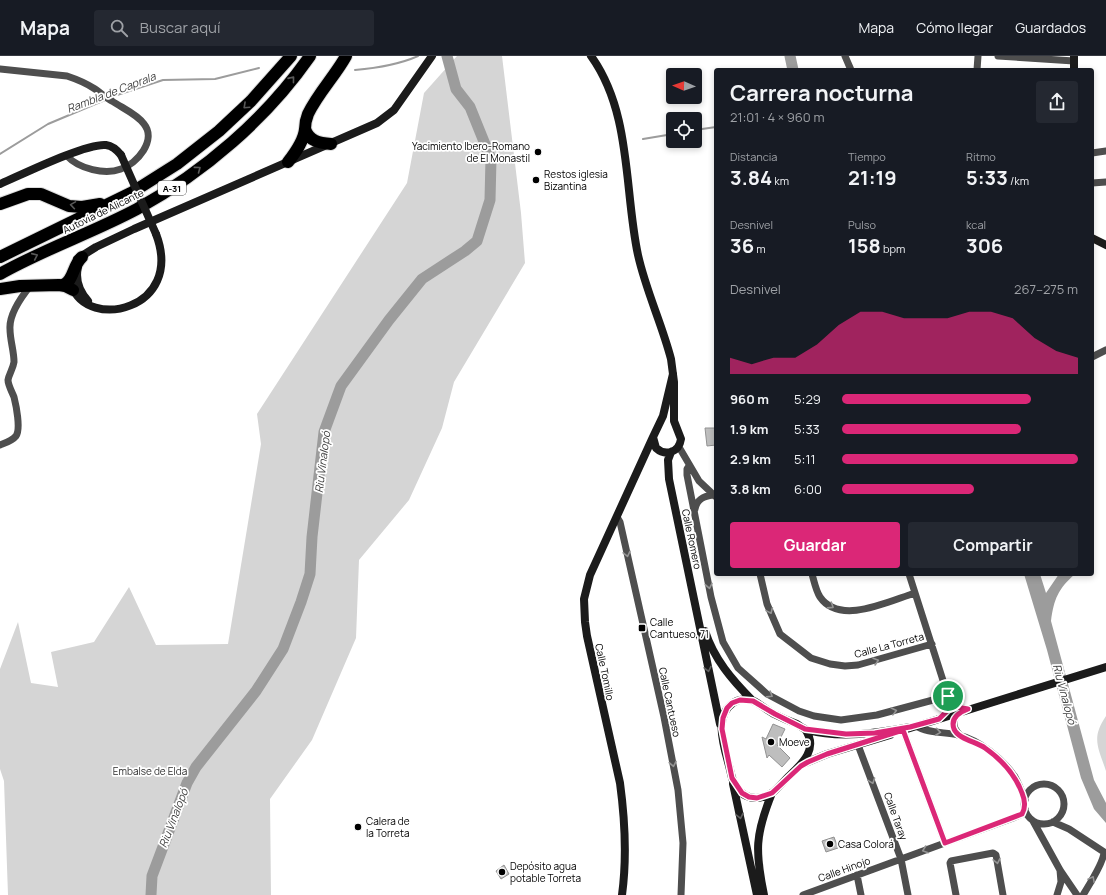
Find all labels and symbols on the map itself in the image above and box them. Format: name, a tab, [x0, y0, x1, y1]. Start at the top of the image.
water label: Rambla de Caprala	[64, 68, 158, 116]
north arrow	[666, 68, 702, 104]
one-way arrow	[288, 77, 295, 84]
one-way arrow	[243, 101, 251, 108]
place label: Yacimiento Ibero-Romano de El Monastil	[412, 139, 530, 165]
marker: Yacimiento Ibero-Romano de El Monastil	[533, 147, 543, 157]
one-way arrow	[194, 167, 201, 174]
place label: Restos iglesia Bizantina	[544, 167, 608, 193]
marker: Restos iglesia Bizantina	[531, 175, 541, 185]
road number: A-31	[158, 181, 186, 195]
street label: Autovía de Alicante	[60, 185, 146, 237]
one-way arrow	[70, 201, 76, 210]
one-way arrow	[31, 253, 38, 261]
water label: Riu Vinalopó	[311, 429, 333, 494]
street label: Calle Romero	[679, 508, 705, 570]
one-way arrow	[623, 551, 631, 558]
one-way arrow	[704, 583, 712, 589]
one-way arrow	[827, 601, 834, 608]
one-way arrow	[766, 608, 774, 615]
place label: Calle Cantueso, 71	[650, 615, 709, 641]
marker: Calle Cantueso, 71	[637, 623, 647, 633]
street label: Calle La Torreta	[853, 629, 925, 661]
street label: Calle Tomillo	[592, 642, 618, 702]
one-way arrow	[873, 657, 879, 665]
water label: Riu Vinalopó	[1050, 662, 1081, 727]
street label: Calle Cantueso	[656, 666, 684, 738]
one-way arrow	[704, 666, 712, 672]
pin	[931, 679, 965, 713]
one-way arrow	[766, 691, 773, 698]
one-way arrow	[891, 708, 897, 716]
one-way arrow	[934, 727, 941, 736]
place label: Moeve	[779, 735, 810, 749]
marker: Moeve	[766, 737, 776, 747]
one-way arrow	[668, 760, 677, 767]
park label: Embalse de Elda	[113, 764, 187, 778]
one-way arrow	[868, 778, 876, 785]
water label: Riu Vinalopó	[155, 785, 192, 850]
street label: Calle Taray	[881, 790, 911, 843]
one-way arrow	[736, 813, 744, 820]
place label: Calera de la Torreta	[366, 814, 410, 840]
marker: Calera de la Torreta	[353, 822, 363, 832]
place label: Casa Colorá	[838, 837, 894, 851]
marker: Casa Colorá	[825, 839, 835, 849]
one-way arrow	[922, 845, 929, 854]
street label: Calle Hinojo	[816, 853, 872, 885]
one-way arrow	[992, 857, 1000, 864]
place label: Depósito agua potable Torreta	[510, 859, 581, 885]
marker: Depósito agua potable Torreta	[497, 867, 507, 877]
one-way arrow	[1087, 875, 1095, 883]

